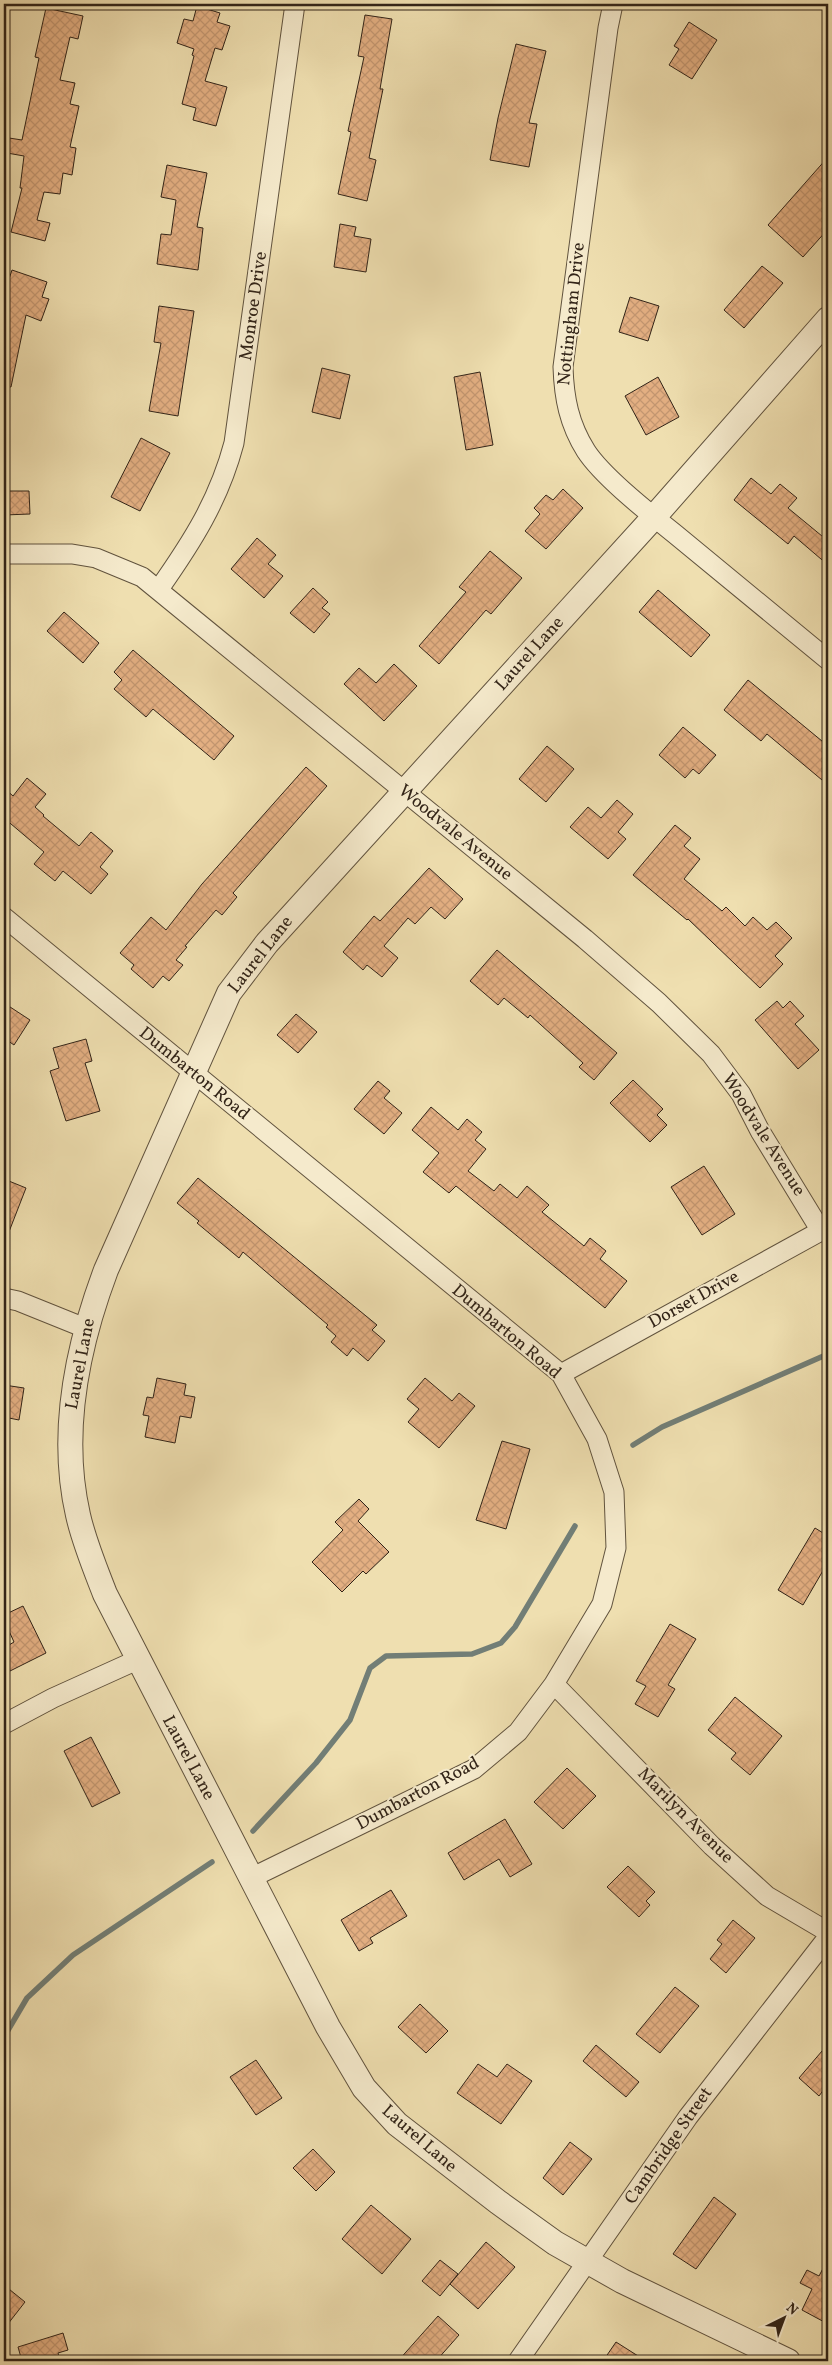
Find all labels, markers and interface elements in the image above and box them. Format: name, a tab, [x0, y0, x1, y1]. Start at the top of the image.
street label: Nottingham Drive	[552, 241, 592, 387]
street label: Monroe Drive	[234, 250, 274, 362]
street label: Laurel Lane	[490, 611, 570, 697]
street label: Woodvale Avenue	[392, 779, 518, 887]
street label: Laurel Lane	[223, 911, 299, 999]
street label: Dumbarton Road	[133, 1021, 255, 1127]
street label: Woodvale Avenue	[715, 1069, 811, 1201]
street label: Dorset Drive	[644, 1265, 744, 1335]
street label: Dumbarton Road	[446, 1279, 566, 1385]
street label: Laurel Lane	[60, 1316, 102, 1412]
street label: Laurel Lane	[155, 1711, 221, 1805]
street label: Dumbarton Road	[352, 1751, 484, 1837]
street label: Marilyn Avenue	[631, 1762, 739, 1870]
street label: Cambridge Street	[619, 2082, 719, 2210]
street label: Laurel Lane	[376, 2099, 462, 2179]
north arrow	[760, 2292, 810, 2342]
text: N	[782, 2299, 802, 2320]

